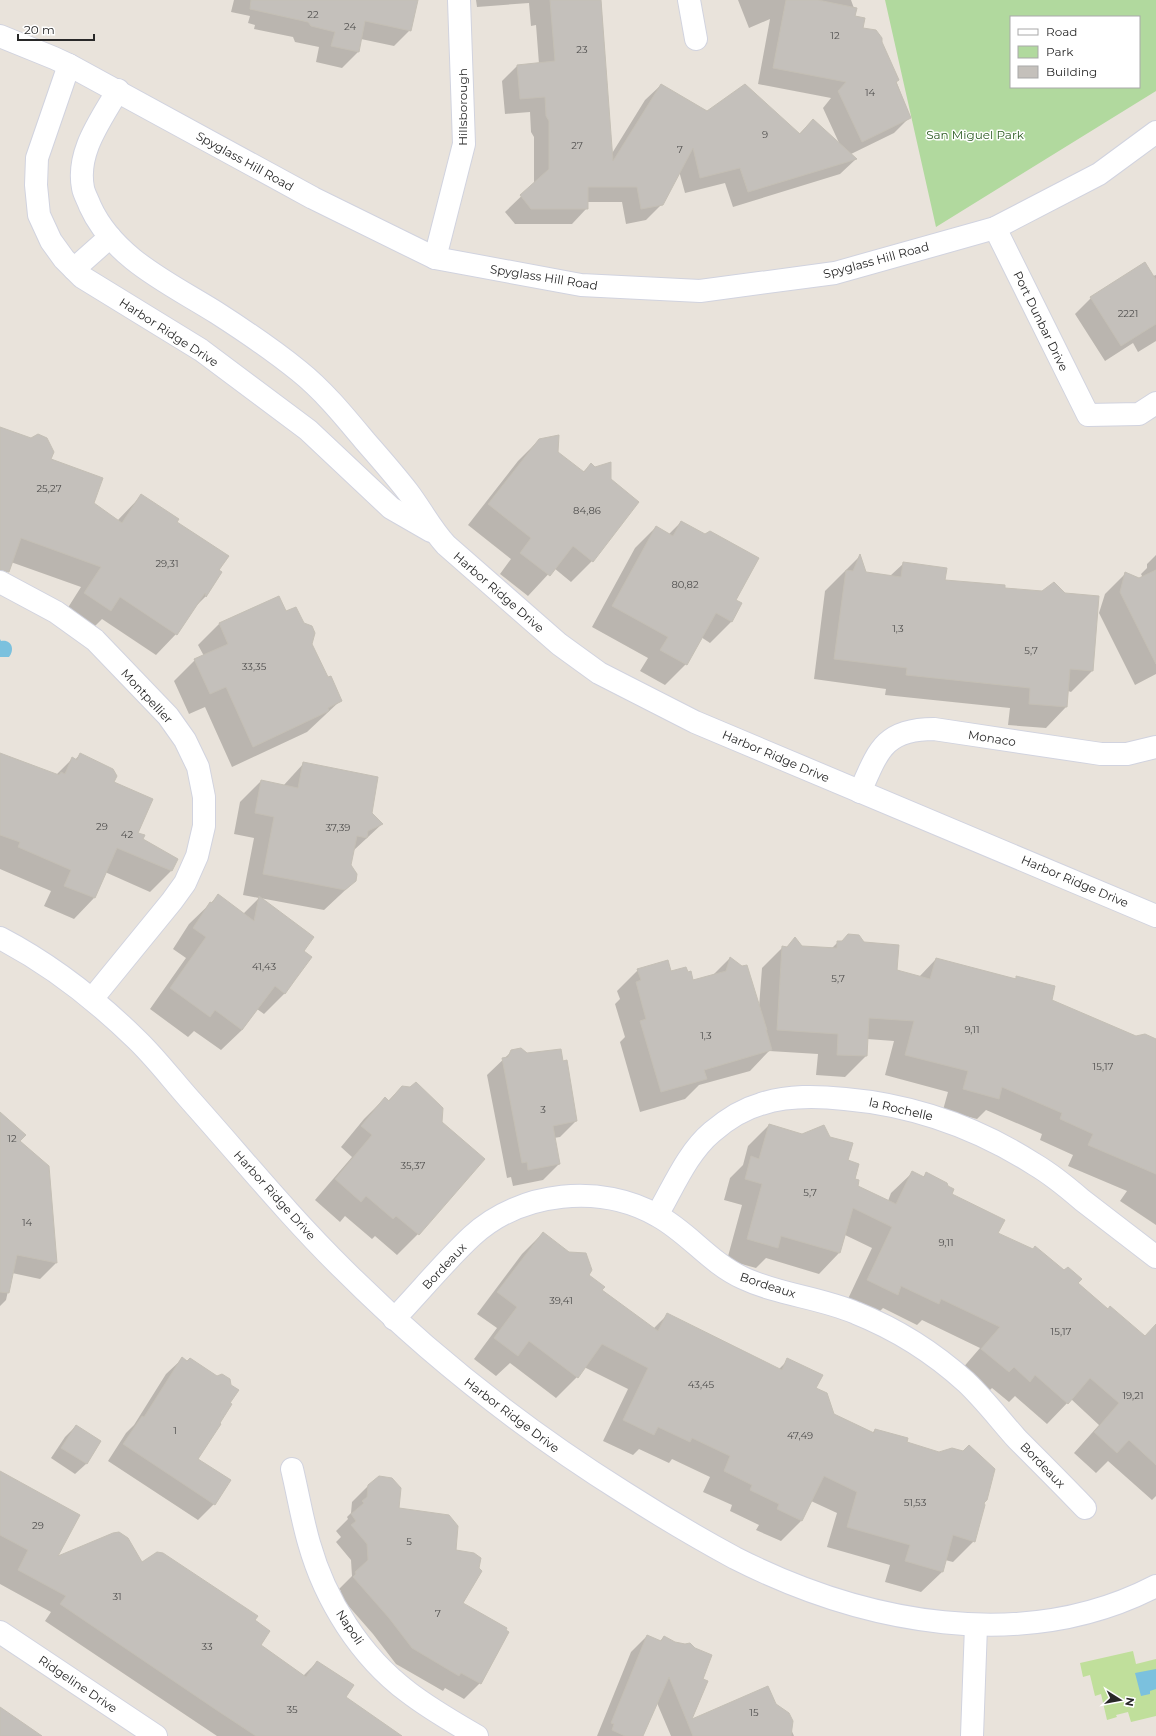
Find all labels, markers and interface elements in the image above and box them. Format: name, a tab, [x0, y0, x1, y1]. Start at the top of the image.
house number: 22	[307, 8, 319, 21]
scale bar	[18, 16, 94, 42]
legend	[1010, 16, 1140, 88]
house number: 24	[344, 20, 356, 33]
text: 20 m	[24, 22, 55, 37]
text: Road	[1046, 24, 1077, 39]
house number: 12	[830, 29, 840, 42]
house number: 23	[576, 43, 588, 56]
text: Park	[1046, 44, 1074, 59]
text: Building	[1046, 64, 1097, 79]
street label: Hillsborough	[455, 68, 470, 146]
house number: 14	[865, 86, 875, 99]
park label: San Miguel Park	[926, 127, 1025, 142]
street label: Spyglass Hill Road	[194, 128, 296, 194]
house number: 9	[762, 128, 768, 141]
house number: 27	[571, 139, 583, 152]
house number: 7	[677, 143, 683, 156]
street label: Spyglass Hill Road	[821, 239, 931, 281]
street label: Spyglass Hill Road	[489, 261, 599, 293]
street label: Port Dunbar Drive	[1010, 268, 1072, 374]
street label: Harbor Ridge Drive	[117, 294, 221, 370]
house number: 2221	[1118, 307, 1138, 320]
house number: 25,27	[36, 482, 62, 495]
house number: 84,86	[573, 504, 601, 517]
street label: Harbor Ridge Drive	[451, 549, 547, 635]
house number: 29,31	[155, 557, 179, 570]
house number: 80,82	[671, 578, 699, 591]
house number: 1,3	[892, 622, 904, 635]
house number: 5,7	[1024, 644, 1038, 657]
house number: 33,35	[242, 660, 267, 673]
street label: Montpellier	[118, 666, 176, 727]
street label: Harbor Ridge Drive	[720, 727, 832, 785]
street label: Monaco	[967, 727, 1017, 749]
house number: 29	[96, 820, 108, 833]
house number: 37,39	[326, 821, 350, 834]
house number: 42	[121, 828, 133, 841]
street label: Harbor Ridge Drive	[1019, 852, 1131, 910]
house number: 41,43	[252, 960, 276, 973]
house number: 5,7	[831, 972, 845, 985]
house number: 9,11	[964, 1023, 980, 1036]
house number: 1,3	[700, 1029, 712, 1042]
house number: 15,17	[1093, 1060, 1113, 1073]
street label: la Rochelle	[867, 1094, 935, 1124]
house number: 3	[540, 1103, 546, 1116]
house number: 12	[7, 1132, 17, 1145]
street label: Harbor Ridge Drive	[231, 1147, 319, 1243]
house number: 35,37	[401, 1159, 426, 1172]
house number: 5,7	[803, 1186, 817, 1199]
house number: 14	[22, 1216, 32, 1229]
house number: 9,11	[938, 1236, 954, 1249]
street label: Bordeaux	[419, 1239, 470, 1292]
street label: Bordeaux	[738, 1269, 798, 1301]
house number: 39,41	[549, 1294, 573, 1307]
house number: 15,17	[1051, 1325, 1071, 1338]
street label: Harbor Ridge Drive	[461, 1374, 563, 1456]
house number: 43,45	[688, 1378, 715, 1391]
house number: 19,21	[1122, 1389, 1144, 1402]
house number: 1	[173, 1424, 177, 1437]
house number: 47,49	[787, 1429, 813, 1442]
street label: Bordeaux	[1017, 1439, 1069, 1491]
house number: 51,53	[904, 1496, 927, 1509]
house number: 29	[32, 1519, 44, 1532]
house number: 5	[406, 1535, 412, 1548]
house number: 31	[112, 1590, 122, 1603]
street label: Napoli	[333, 1607, 367, 1647]
house number: 7	[435, 1607, 441, 1620]
house number: 33	[201, 1640, 213, 1653]
street label: Ridgeline Drive	[36, 1652, 120, 1716]
north arrow	[1100, 1680, 1140, 1720]
text: N	[1122, 1696, 1138, 1708]
house number: 35	[286, 1703, 298, 1716]
house number: 15	[749, 1706, 759, 1719]

